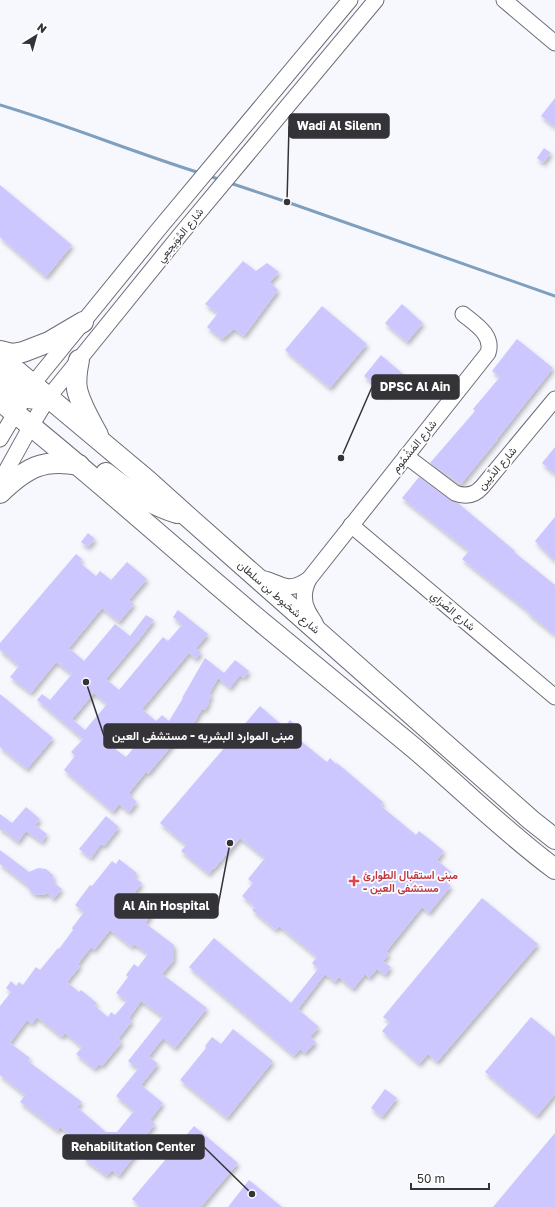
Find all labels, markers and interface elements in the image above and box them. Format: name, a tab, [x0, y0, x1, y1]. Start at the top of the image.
north arrow	[16, 16, 56, 56]
text: N	[35, 20, 50, 35]
callout: Wadi Al Silenn	[289, 114, 389, 138]
text: Wadi Al Silenn	[297, 118, 381, 133]
street label: شارع المُوَيجعِي	[154, 205, 209, 267]
callout: DPSC Al Ain	[372, 375, 459, 399]
text: DPSC Al Ain	[380, 379, 450, 394]
street label: شارع المَشْمُوم	[388, 417, 441, 476]
street label: شارع الدِّيين	[474, 443, 520, 493]
street label: شارع شخبوط بن سلطان	[234, 557, 323, 638]
street label: شارع الصِّرَاي	[426, 588, 478, 636]
callout: مبنى الموارد البشريه - مستشفى العين	[104, 724, 301, 748]
text: مبنى الموارد البشريه - مستشفى العين	[112, 728, 294, 744]
place label: مبنى استقبال الطوارئ - مستشفى العين	[363, 868, 458, 895]
marker: مبنى استقبال الطوارئ - مستشفى العين	[348, 875, 360, 887]
callout: Al Ain Hospital	[115, 894, 218, 918]
text: Al Ain Hospital	[123, 898, 209, 913]
callout: Rehabilitation Center	[63, 1135, 204, 1159]
text: Rehabilitation Center	[71, 1139, 195, 1154]
scale bar	[411, 1165, 489, 1191]
text: 50 m	[417, 1171, 445, 1186]

